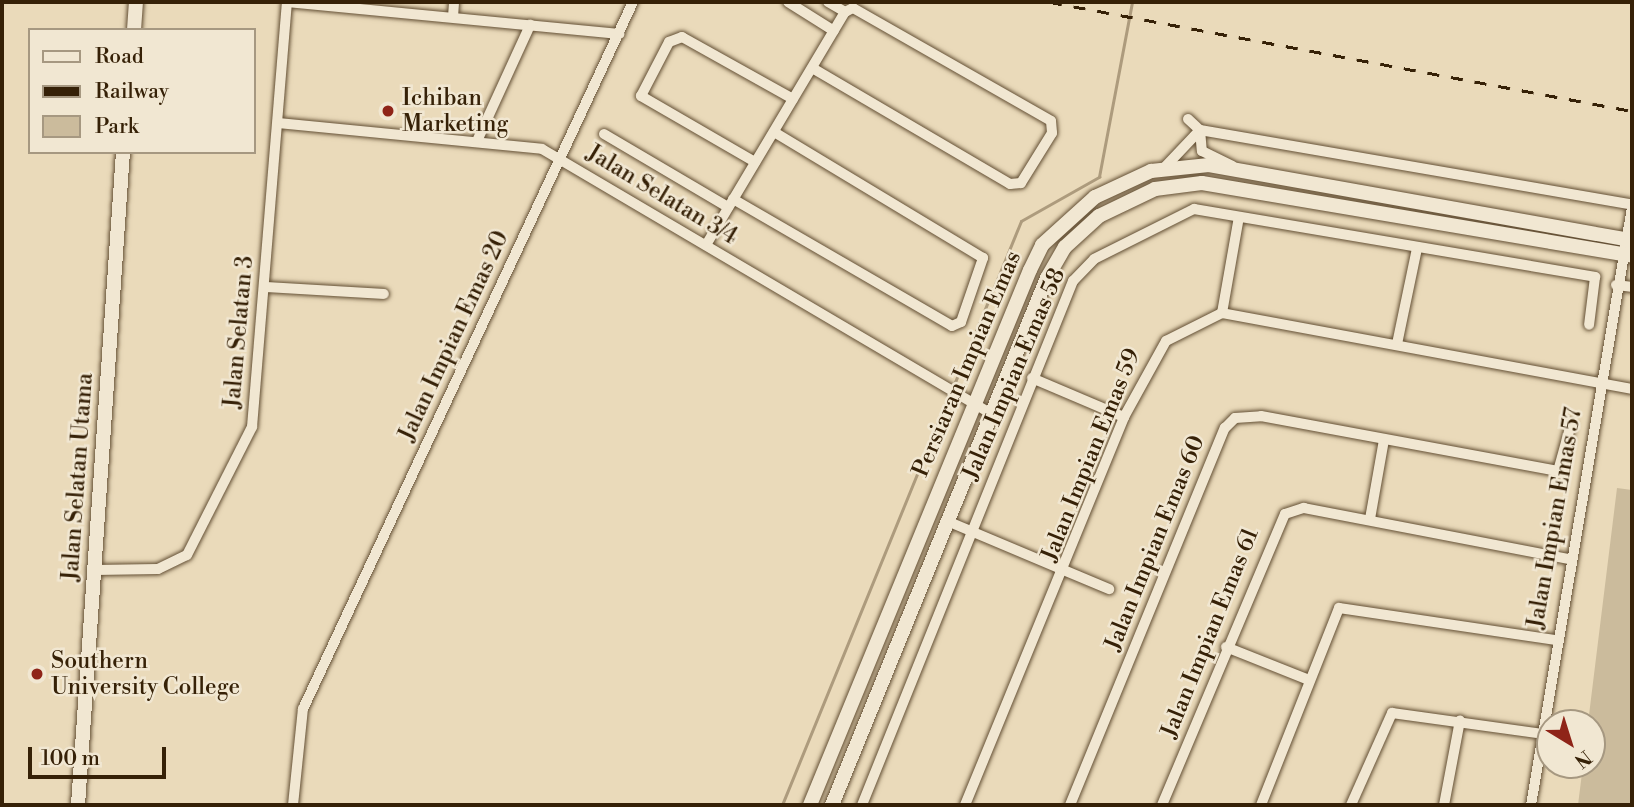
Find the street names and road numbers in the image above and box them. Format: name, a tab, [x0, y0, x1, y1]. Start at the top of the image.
street label: Jalan Selatan 3/4	[582, 139, 742, 251]
street label: Jalan Impian Emas 20	[393, 226, 515, 446]
street label: Persiaran Impian Emas	[907, 247, 1027, 481]
street label: Jalan Selatan 3	[219, 255, 259, 409]
street label: Jalan Impian Emas 58	[957, 264, 1071, 484]
street label: Jalan Impian Emas 59	[1036, 345, 1146, 565]
street label: Jalan Selatan Utama	[57, 372, 99, 582]
street label: Jalan Impian Emas 57	[1522, 405, 1588, 631]
street label: Jalan Impian Emas 60	[1099, 431, 1211, 655]
street label: Jalan Impian Emas 61	[1155, 524, 1265, 742]

